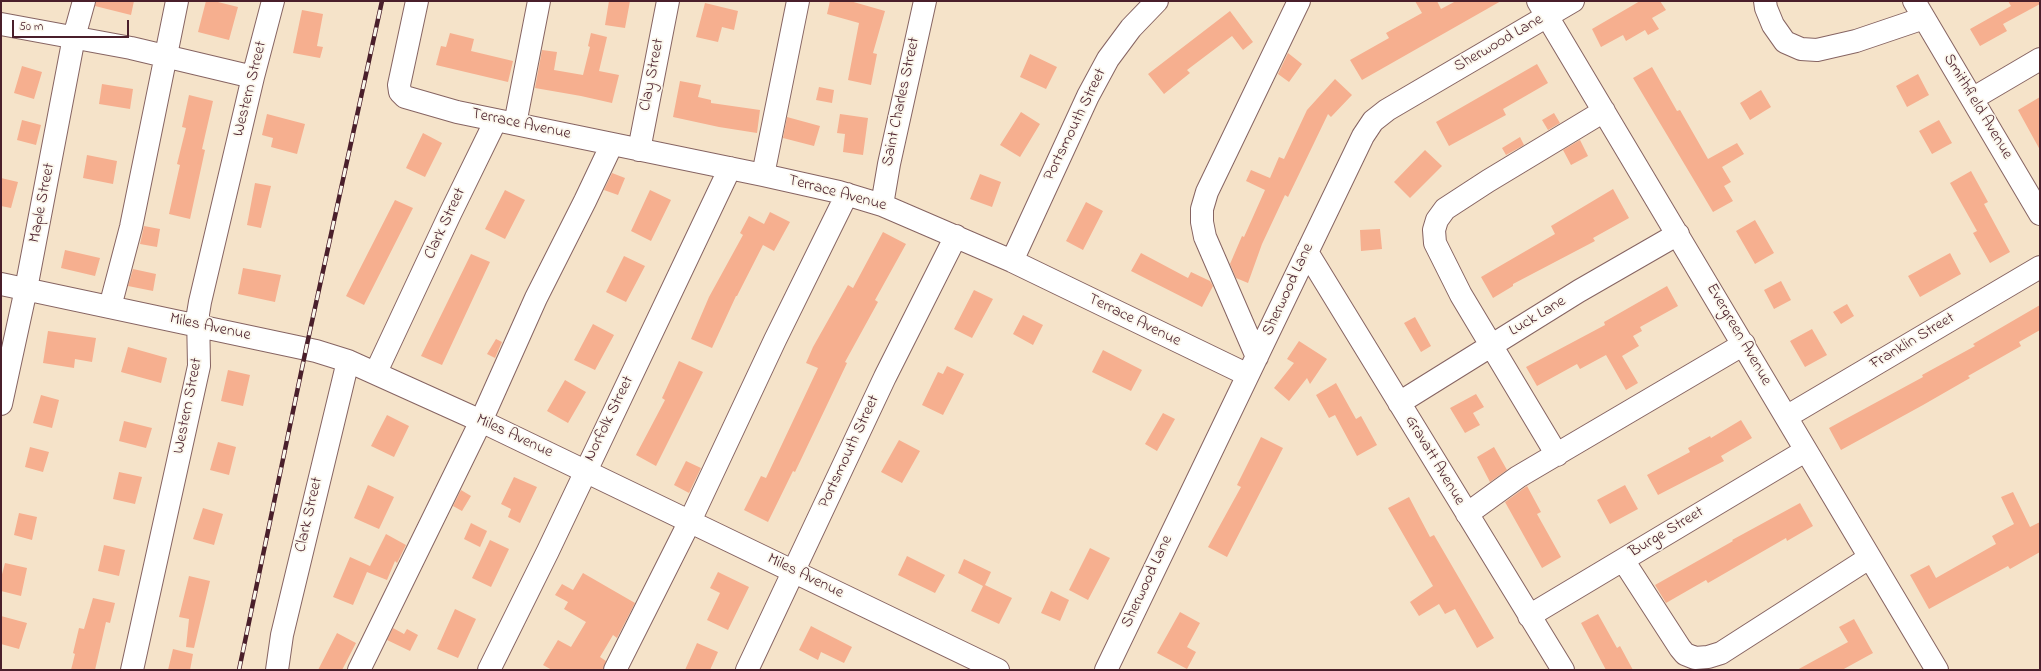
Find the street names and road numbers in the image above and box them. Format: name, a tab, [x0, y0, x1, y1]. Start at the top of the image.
street label: Sherwood Lane	[1451, 11, 1547, 77]
street label: Saint Charles Street	[879, 36, 925, 168]
street label: Clay Street	[637, 37, 669, 113]
street label: Western Street	[230, 39, 272, 139]
street label: Smithfield Avenue	[1938, 51, 2016, 163]
street label: Portsmouth Street	[1041, 66, 1111, 184]
street label: Terrace Avenue	[470, 105, 572, 145]
street label: Maple Street	[26, 162, 60, 244]
street label: Terrace Avenue	[786, 172, 888, 216]
street label: Clark Street	[421, 185, 471, 263]
street label: Sherwood Lane	[1259, 241, 1319, 339]
street label: Evergreen Avenue	[1701, 281, 1775, 389]
street label: Terrace Avenue	[1084, 290, 1184, 352]
street label: Luck Lane	[1506, 293, 1570, 341]
street label: Franklin Street	[1867, 309, 1959, 375]
street label: Miles Avenue	[168, 310, 252, 346]
street label: Western Street	[170, 356, 208, 456]
street label: Norfolk Street	[581, 373, 639, 465]
street label: Portsmouth Street	[815, 393, 885, 511]
street label: Miles Avenue	[473, 411, 555, 463]
street label: Gravatt Avenue	[1400, 413, 1468, 509]
street label: Clark Street	[292, 476, 328, 554]
street label: Burge Street	[1626, 503, 1708, 563]
street label: Sherwood Lane	[1118, 533, 1178, 631]
street label: Miles Avenue	[764, 550, 846, 604]

